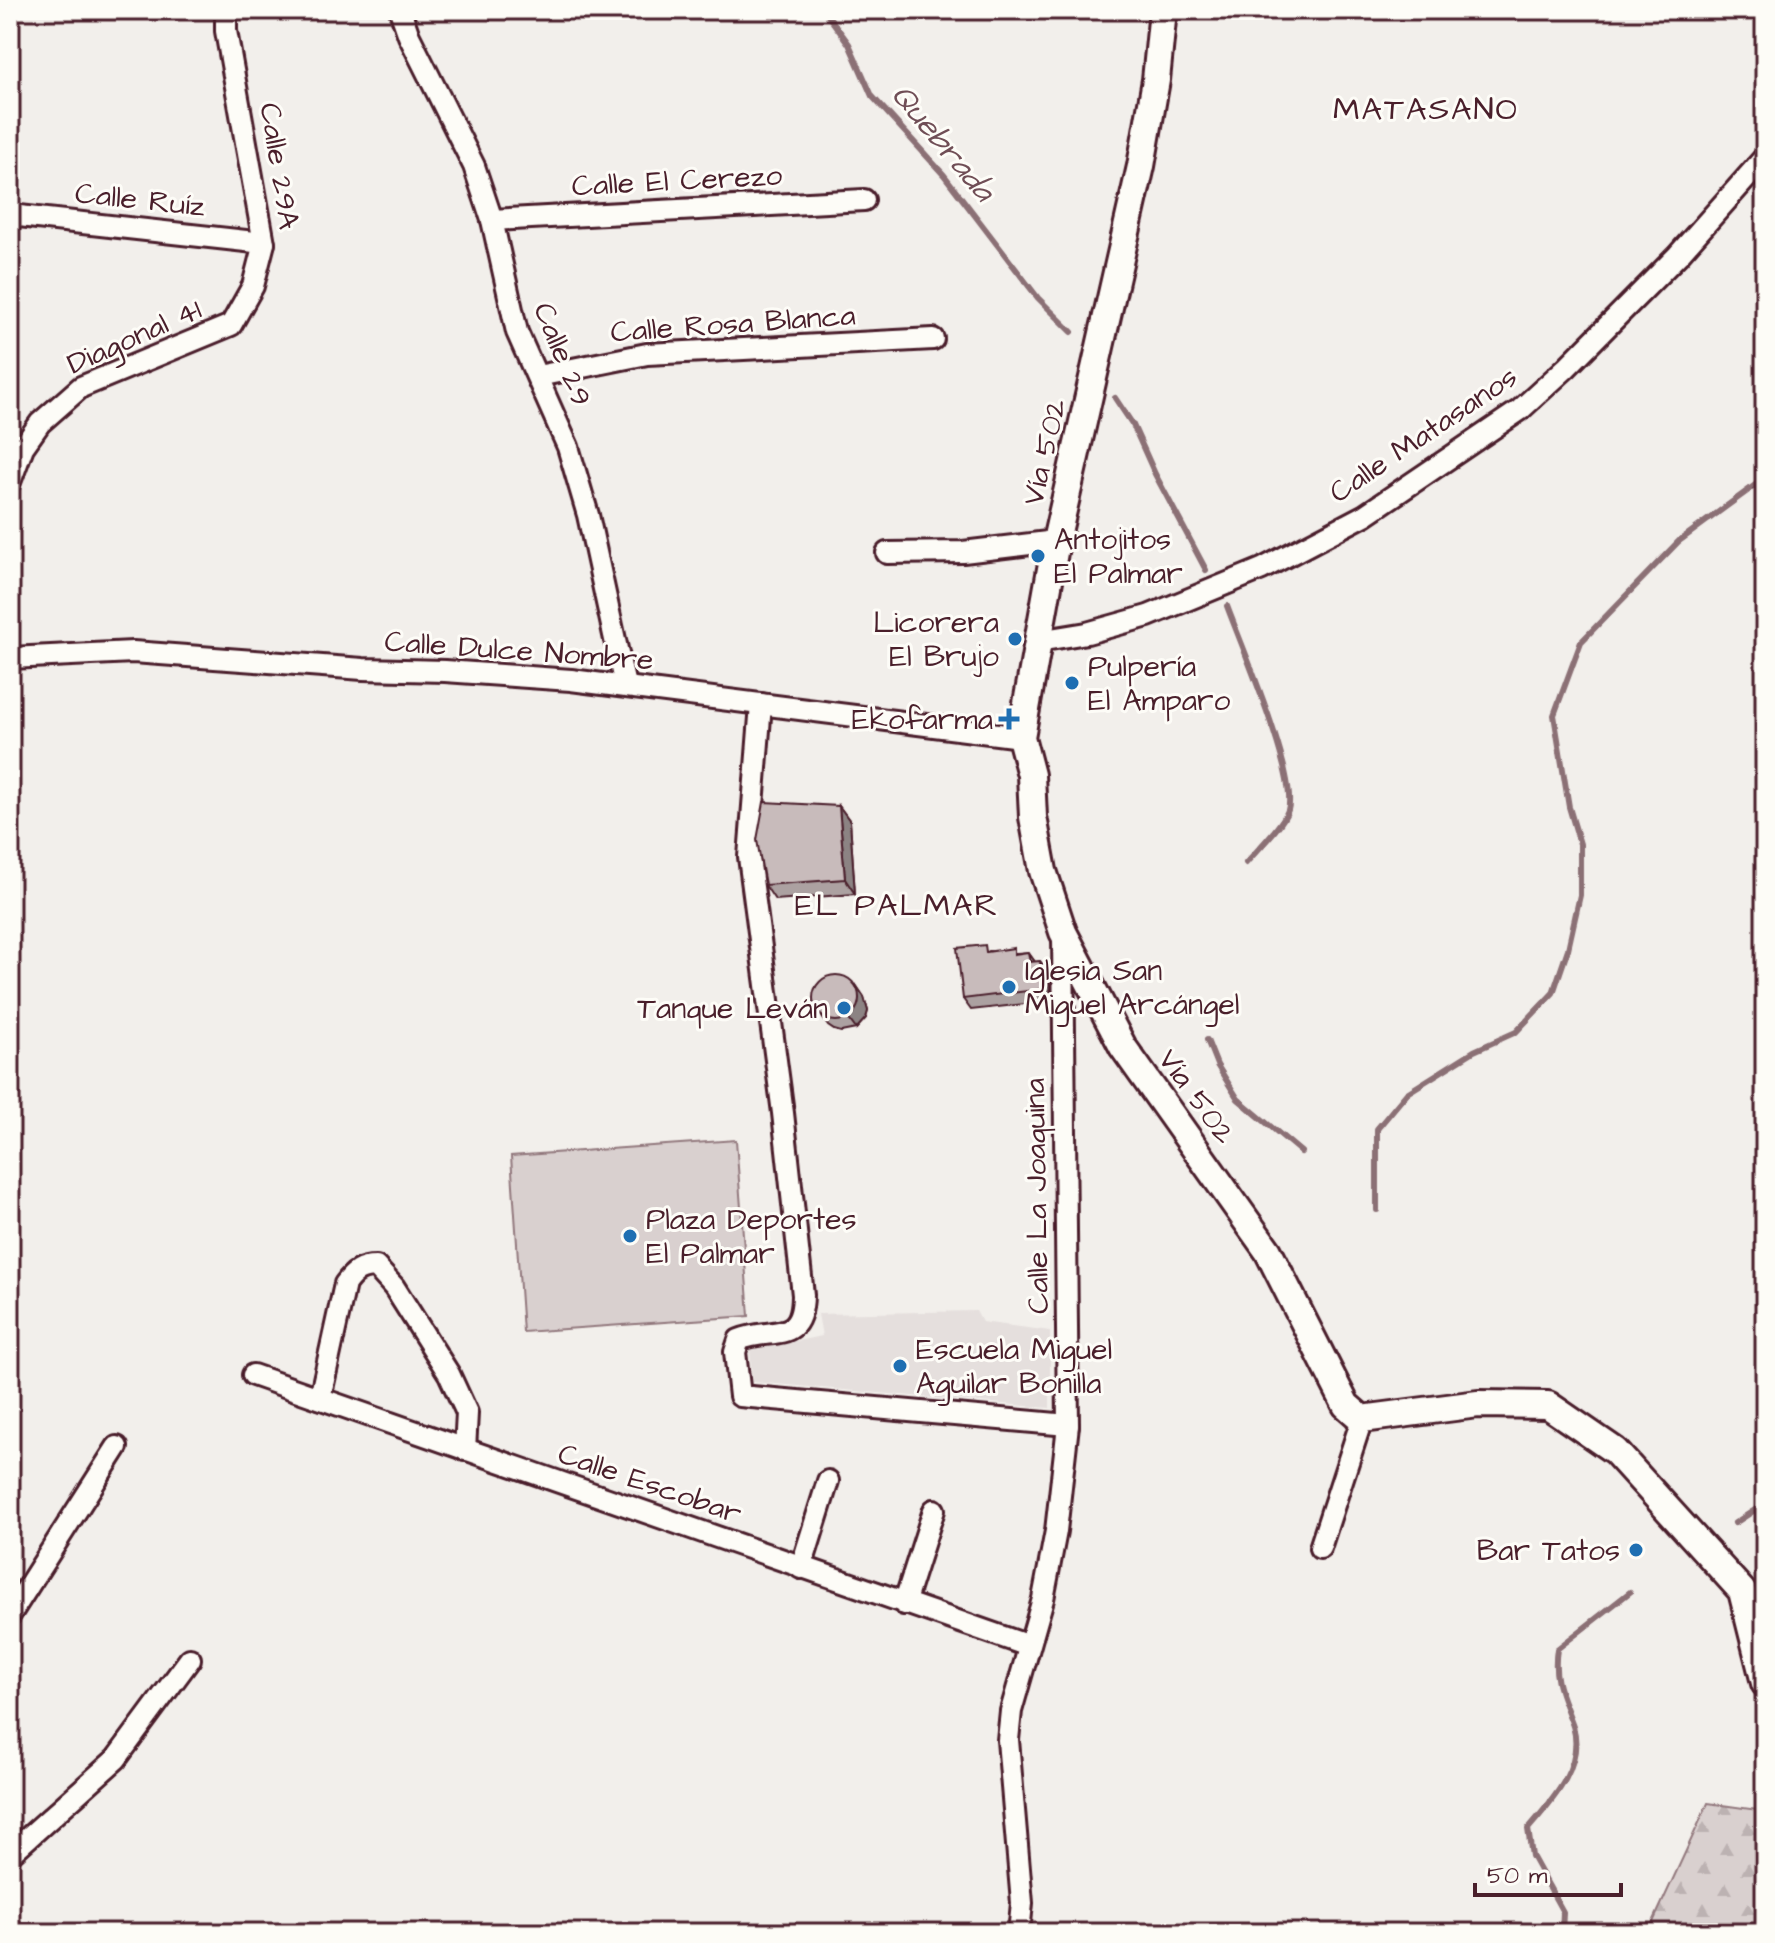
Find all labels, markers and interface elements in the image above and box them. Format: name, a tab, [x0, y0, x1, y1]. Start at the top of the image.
water label: Quebrada	[880, 75, 1006, 213]
district label: MATASANO	[1333, 87, 1519, 132]
street label: Calle 29A	[248, 100, 310, 232]
street label: Calle El Cerezo	[571, 155, 783, 207]
street label: Calle Ruíz	[73, 172, 207, 228]
street label: Diagonal 41	[61, 289, 209, 386]
street label: Calle Rosa Blanca	[609, 294, 857, 354]
street label: Calle 29	[522, 296, 602, 413]
street label: Calle Matasanos	[1321, 356, 1526, 513]
street label: Vía 502	[1012, 395, 1078, 510]
place label: Antojitos El Palmar	[1054, 519, 1183, 595]
marker: Antojitos El Palmar	[1029, 547, 1047, 565]
place label: Licorera El Brujo	[873, 602, 999, 678]
street label: Calle Dulce Nombre	[383, 621, 655, 681]
marker: Licorera El Brujo	[1006, 630, 1024, 648]
place label: Pulpería El Amparo	[1088, 646, 1231, 722]
marker: Pulpería El Amparo	[1063, 674, 1081, 692]
place label: Ekofarma	[852, 699, 993, 741]
marker: Ekofarma	[1000, 710, 1018, 728]
district label: EL PALMAR	[795, 883, 999, 928]
place label: Iglesia San Miguel Arcángel	[1025, 950, 1239, 1027]
marker: Iglesia San Miguel Arcángel	[1000, 978, 1018, 996]
place label: Tanque Leván	[637, 988, 828, 1030]
marker: Tanque Leván	[835, 999, 853, 1017]
street label: Vía 502	[1147, 1041, 1245, 1153]
street label: Calle La Joaquina	[1014, 1078, 1060, 1314]
place label: Plaza Deportes El Palmar	[646, 1199, 856, 1275]
marker: Plaza Deportes El Palmar	[621, 1227, 639, 1245]
place label: Escuela Miguel Aguilar Bonilla	[916, 1329, 1112, 1406]
marker: Escuela Miguel Aguilar Bonilla	[891, 1357, 909, 1375]
street label: Calle Escobar	[552, 1433, 747, 1535]
place label: Bar Tatos	[1477, 1530, 1620, 1572]
marker: Bar Tatos	[1627, 1541, 1645, 1559]
scale bar	[1475, 1847, 1621, 1897]
text: 50 m	[1487, 1859, 1548, 1893]

